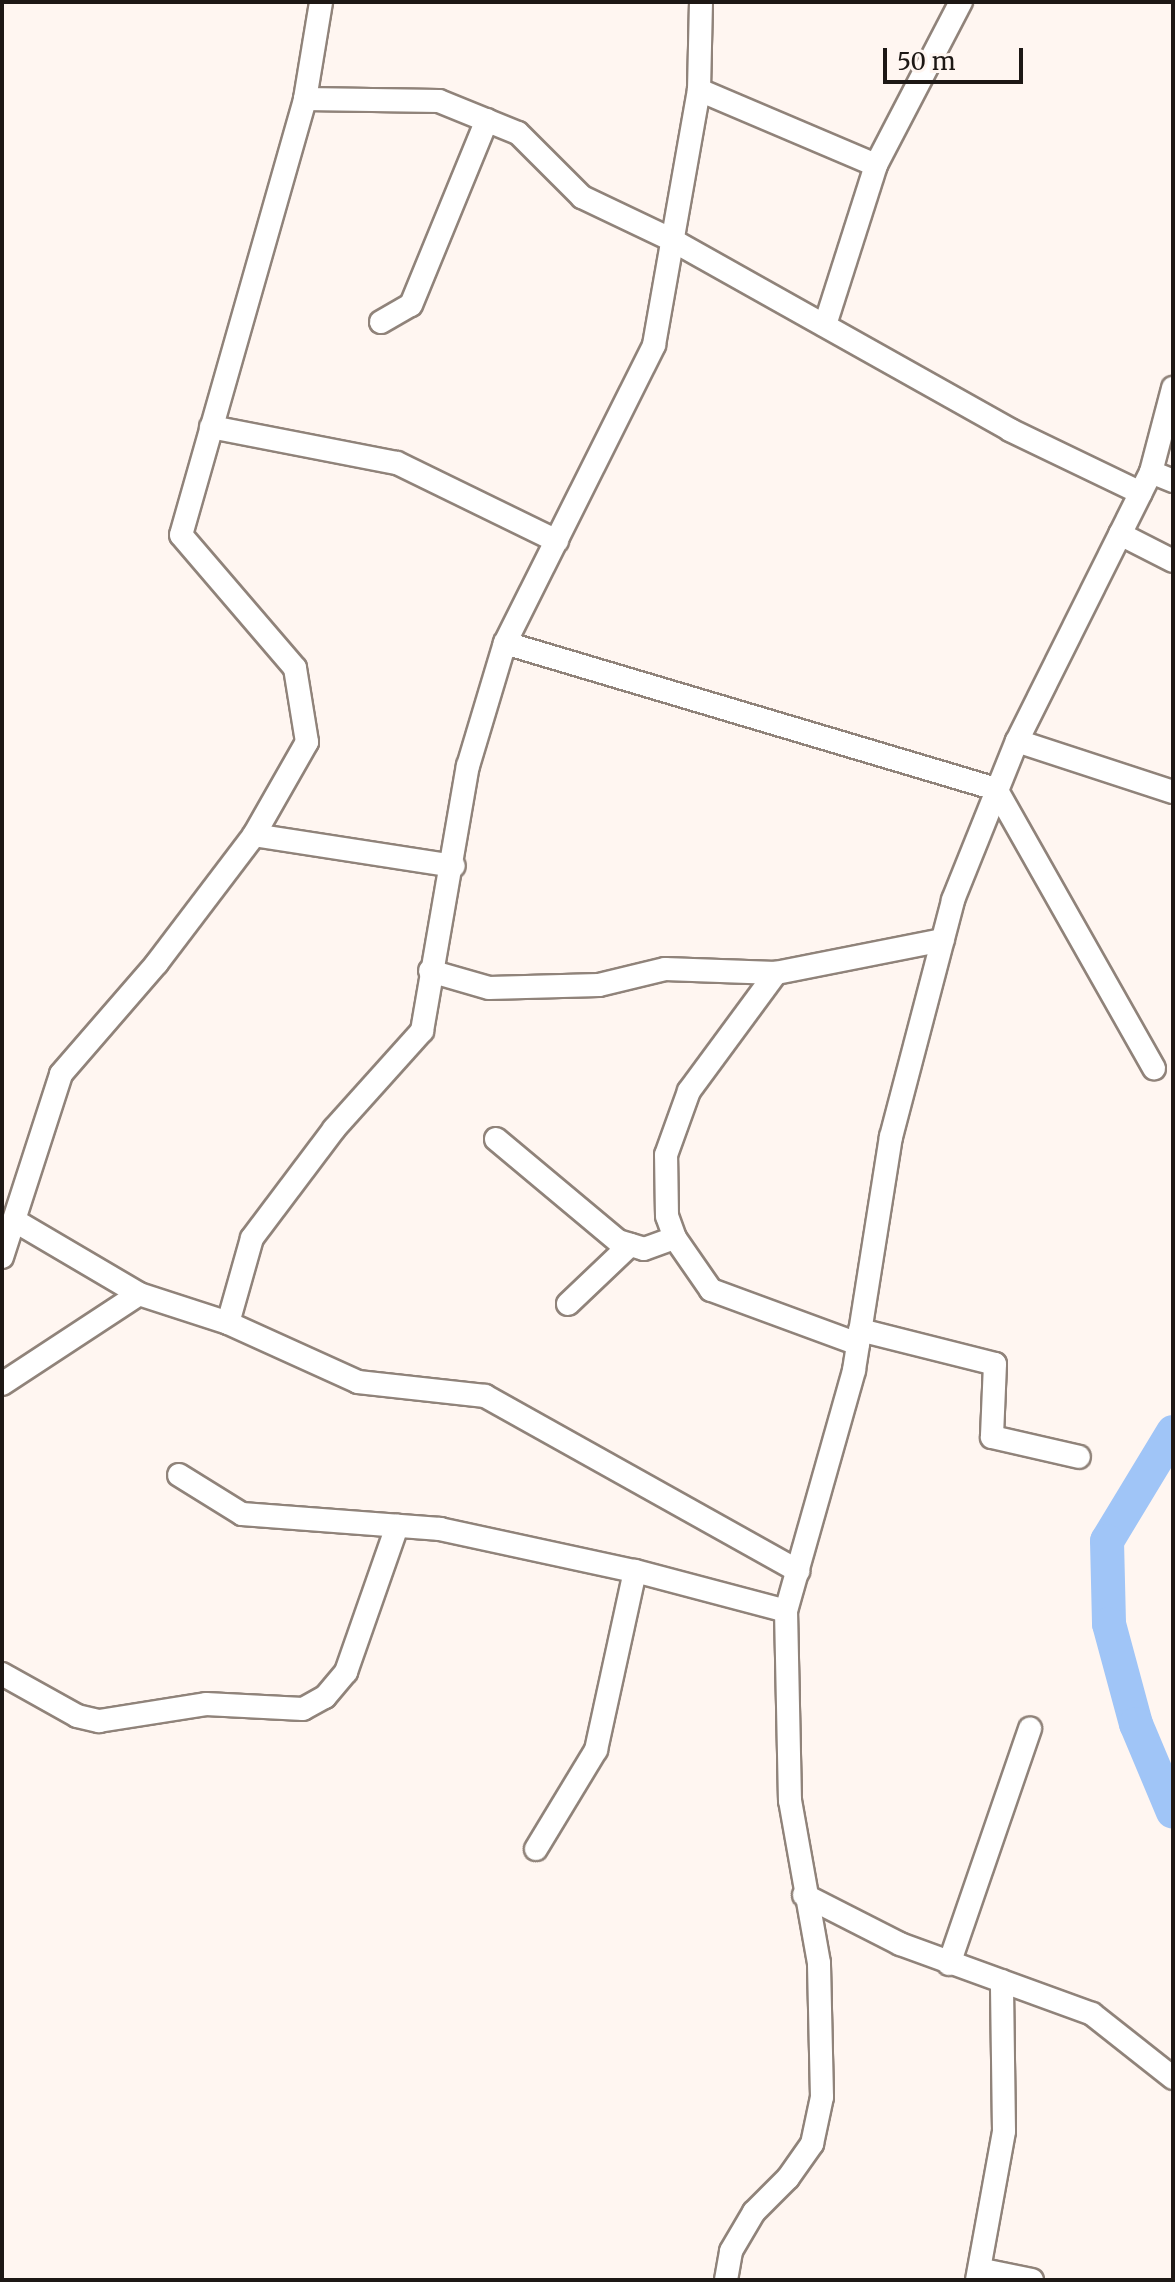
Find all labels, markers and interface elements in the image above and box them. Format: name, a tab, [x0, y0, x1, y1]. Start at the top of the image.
scale bar	[887, 32, 1027, 82]
text: 50 m	[897, 46, 956, 77]

